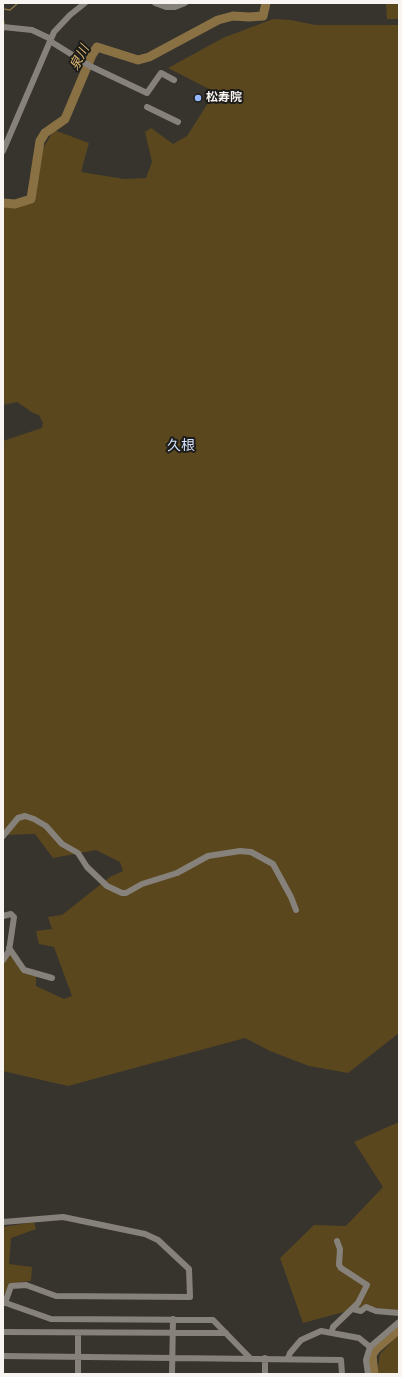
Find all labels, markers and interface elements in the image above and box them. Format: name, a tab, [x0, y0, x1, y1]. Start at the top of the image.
water label: 泉川	[67, 43, 93, 73]
place label: 松寿院	[206, 91, 242, 105]
marker: 松寿院	[193, 93, 203, 103]
district label: 久根	[167, 438, 195, 454]

